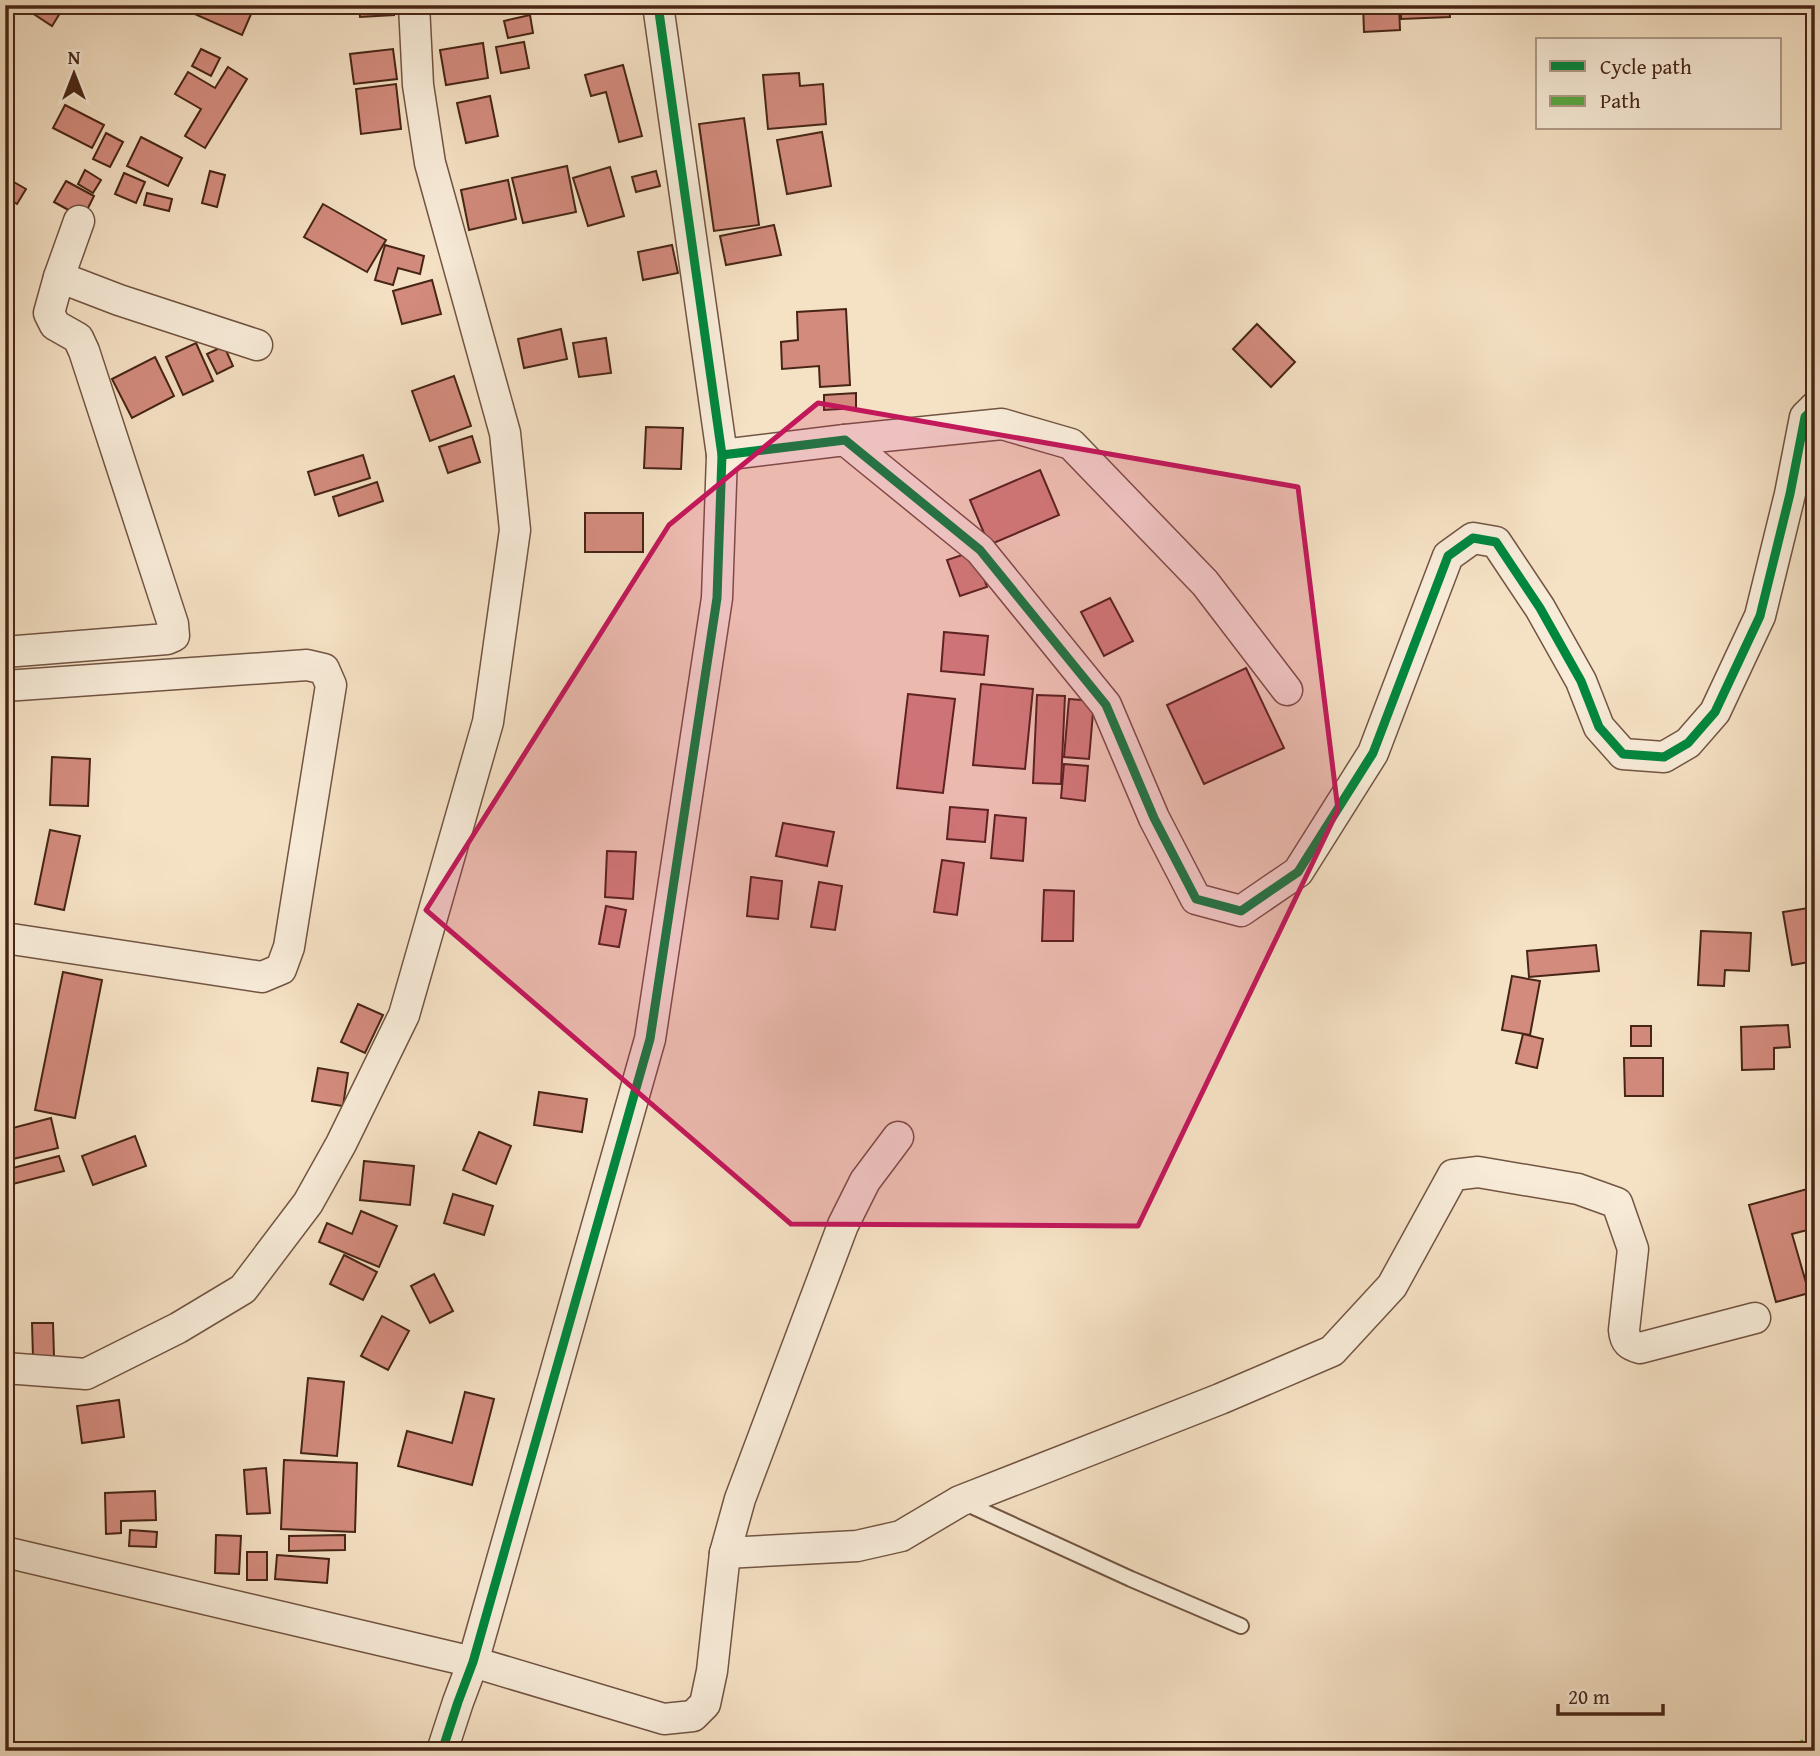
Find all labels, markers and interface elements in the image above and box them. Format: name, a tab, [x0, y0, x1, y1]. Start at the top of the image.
north arrow	[38, 38, 108, 108]
legend	[1536, 38, 1782, 130]
text: N	[68, 43, 81, 71]
text: Cycle path	[1600, 51, 1692, 82]
text: Path	[1600, 85, 1641, 116]
scale bar	[1558, 1672, 1662, 1716]
text: 20 m	[1568, 1681, 1610, 1712]

